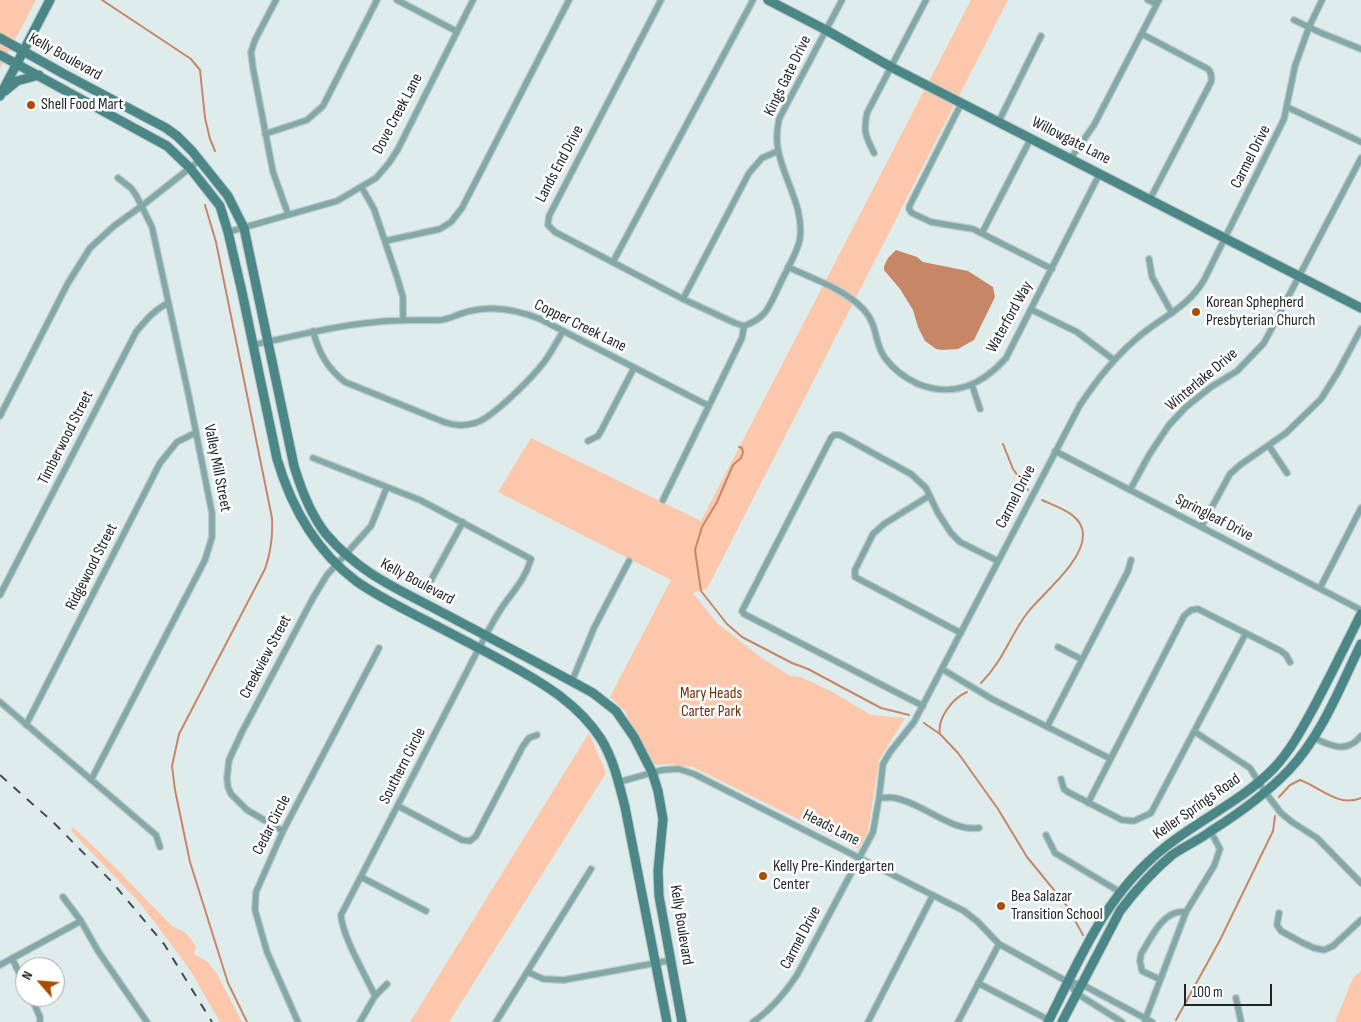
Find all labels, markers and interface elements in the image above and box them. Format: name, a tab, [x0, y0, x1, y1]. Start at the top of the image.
street label: Kelly Boulevard	[25, 29, 105, 85]
street label: Kings Gate Drive	[760, 32, 816, 120]
street label: Dove Creek Lane	[369, 70, 427, 158]
place label: Shell Food Mart	[41, 95, 123, 115]
marker: Shell Food Mart	[25, 99, 37, 111]
street label: Willowgate Lane	[1028, 113, 1114, 169]
street label: Lands End Drive	[532, 122, 588, 206]
street label: Carmel Drive	[1227, 122, 1275, 192]
street label: Waterford Way	[983, 278, 1037, 356]
place label: Korean Sphepherd Presbyterian Church	[1206, 293, 1315, 331]
street label: Copper Creek Lane	[531, 295, 629, 357]
marker: Korean Sphepherd Presbyterian Church	[1190, 306, 1202, 318]
street label: Winterlake Drive	[1162, 344, 1242, 416]
street label: Timberwood Street	[34, 388, 98, 488]
street label: Valley Mill Street	[199, 423, 235, 513]
street label: Carmel Drive	[992, 462, 1040, 532]
street label: Springleaf Drive	[1172, 490, 1256, 546]
street label: Ridgewood Street	[62, 520, 122, 614]
street label: Kelly Boulevard	[377, 555, 457, 609]
street label: Creekview Street	[236, 612, 296, 702]
park label: Mary Heads Carter Park	[680, 684, 742, 722]
street label: Southern Circle	[376, 725, 430, 807]
street label: Keller Springs Road	[1150, 770, 1244, 844]
street label: Cedar Circle	[249, 792, 295, 858]
street label: Heads Lane	[799, 806, 863, 850]
place label: Kelly Pre-Kindergarten Center	[773, 857, 894, 895]
marker: Kelly Pre-Kindergarten Center	[757, 870, 769, 882]
street label: Kelly Boulevard	[665, 884, 697, 966]
place label: Bea Salazar Transition School	[1011, 887, 1103, 925]
marker: Bea Salazar Transition School	[995, 900, 1007, 912]
street label: Carmel Drive	[776, 903, 826, 973]
north arrow	[15, 957, 65, 1007]
text: N	[18, 968, 36, 983]
scale bar	[1186, 974, 1274, 1006]
text: 100 m	[1192, 983, 1223, 1002]

